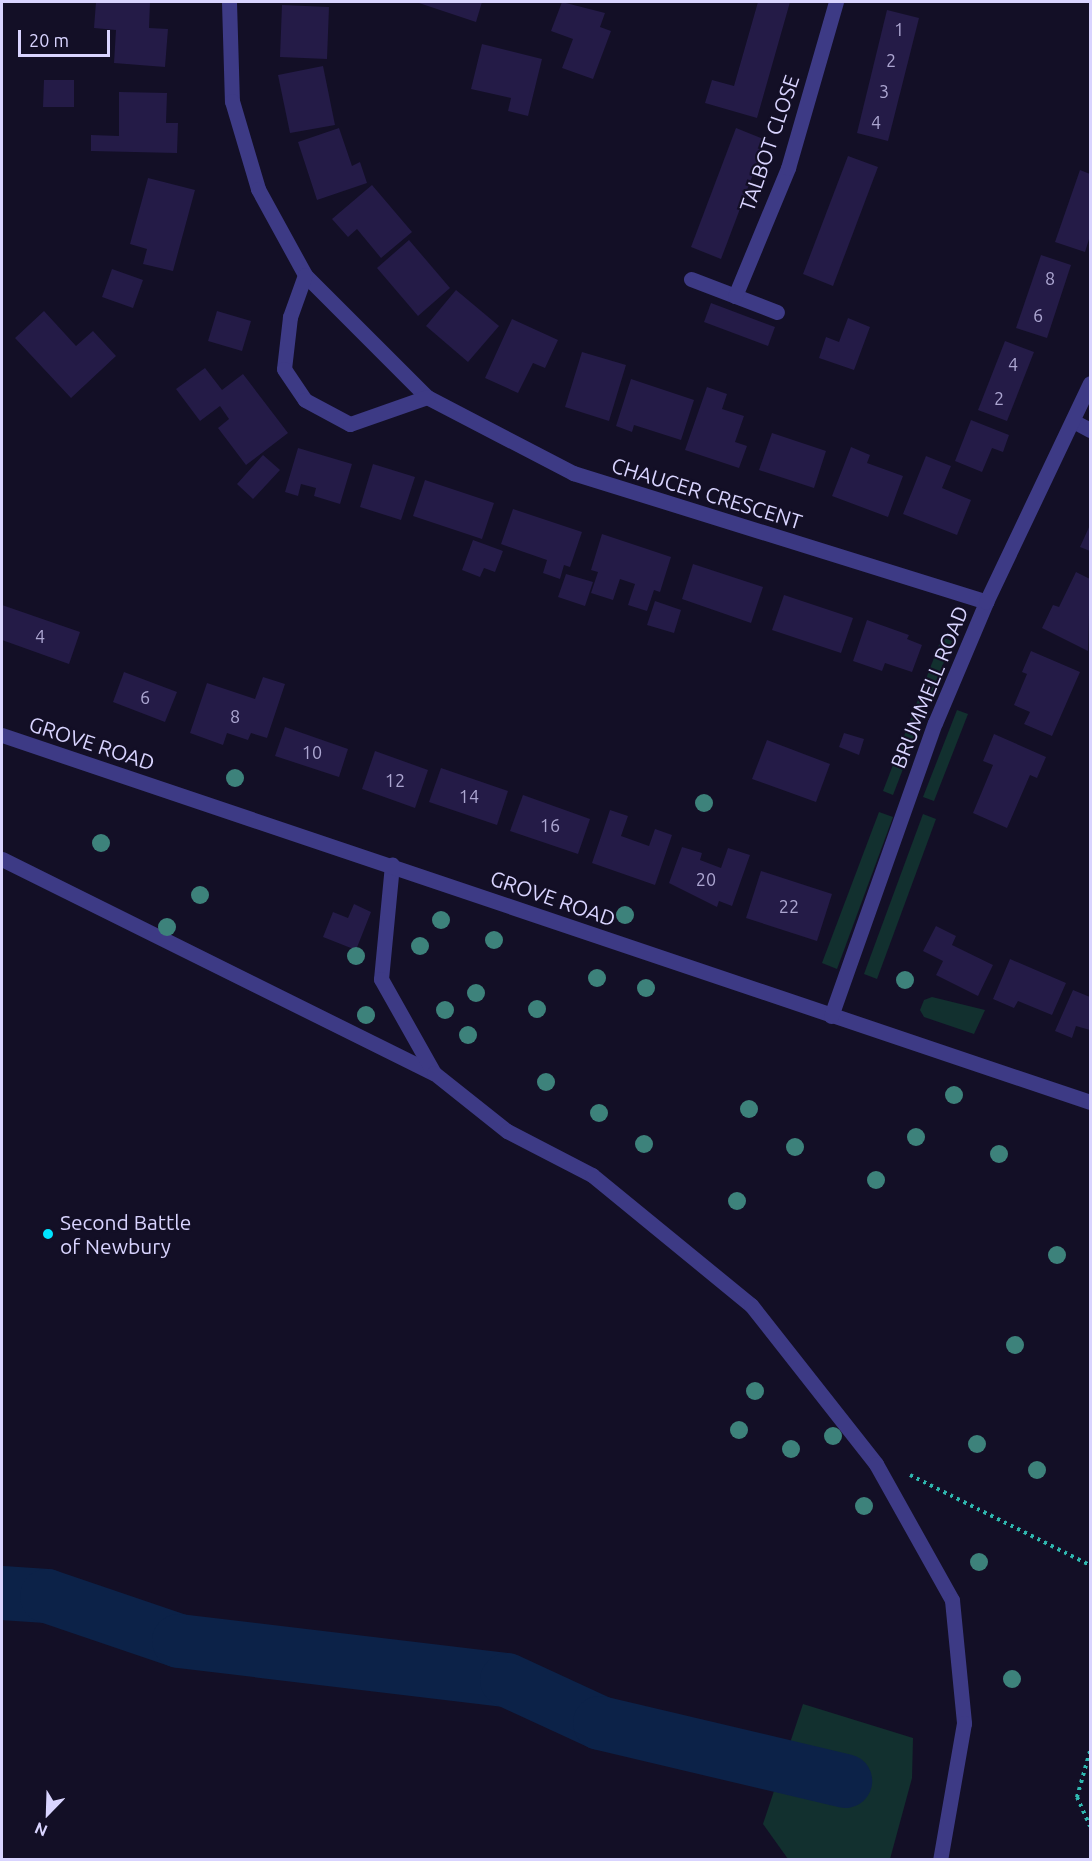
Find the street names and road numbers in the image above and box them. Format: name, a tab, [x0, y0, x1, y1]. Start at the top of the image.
street label: TALBOT CLOSE	[734, 71, 804, 215]
street label: CHAUCER CRESCENT	[609, 452, 805, 534]
street label: BRUMMELL ROAD	[885, 602, 973, 772]
street label: GROVE ROAD	[26, 711, 158, 775]
street label: GROVE ROAD	[487, 865, 619, 931]

